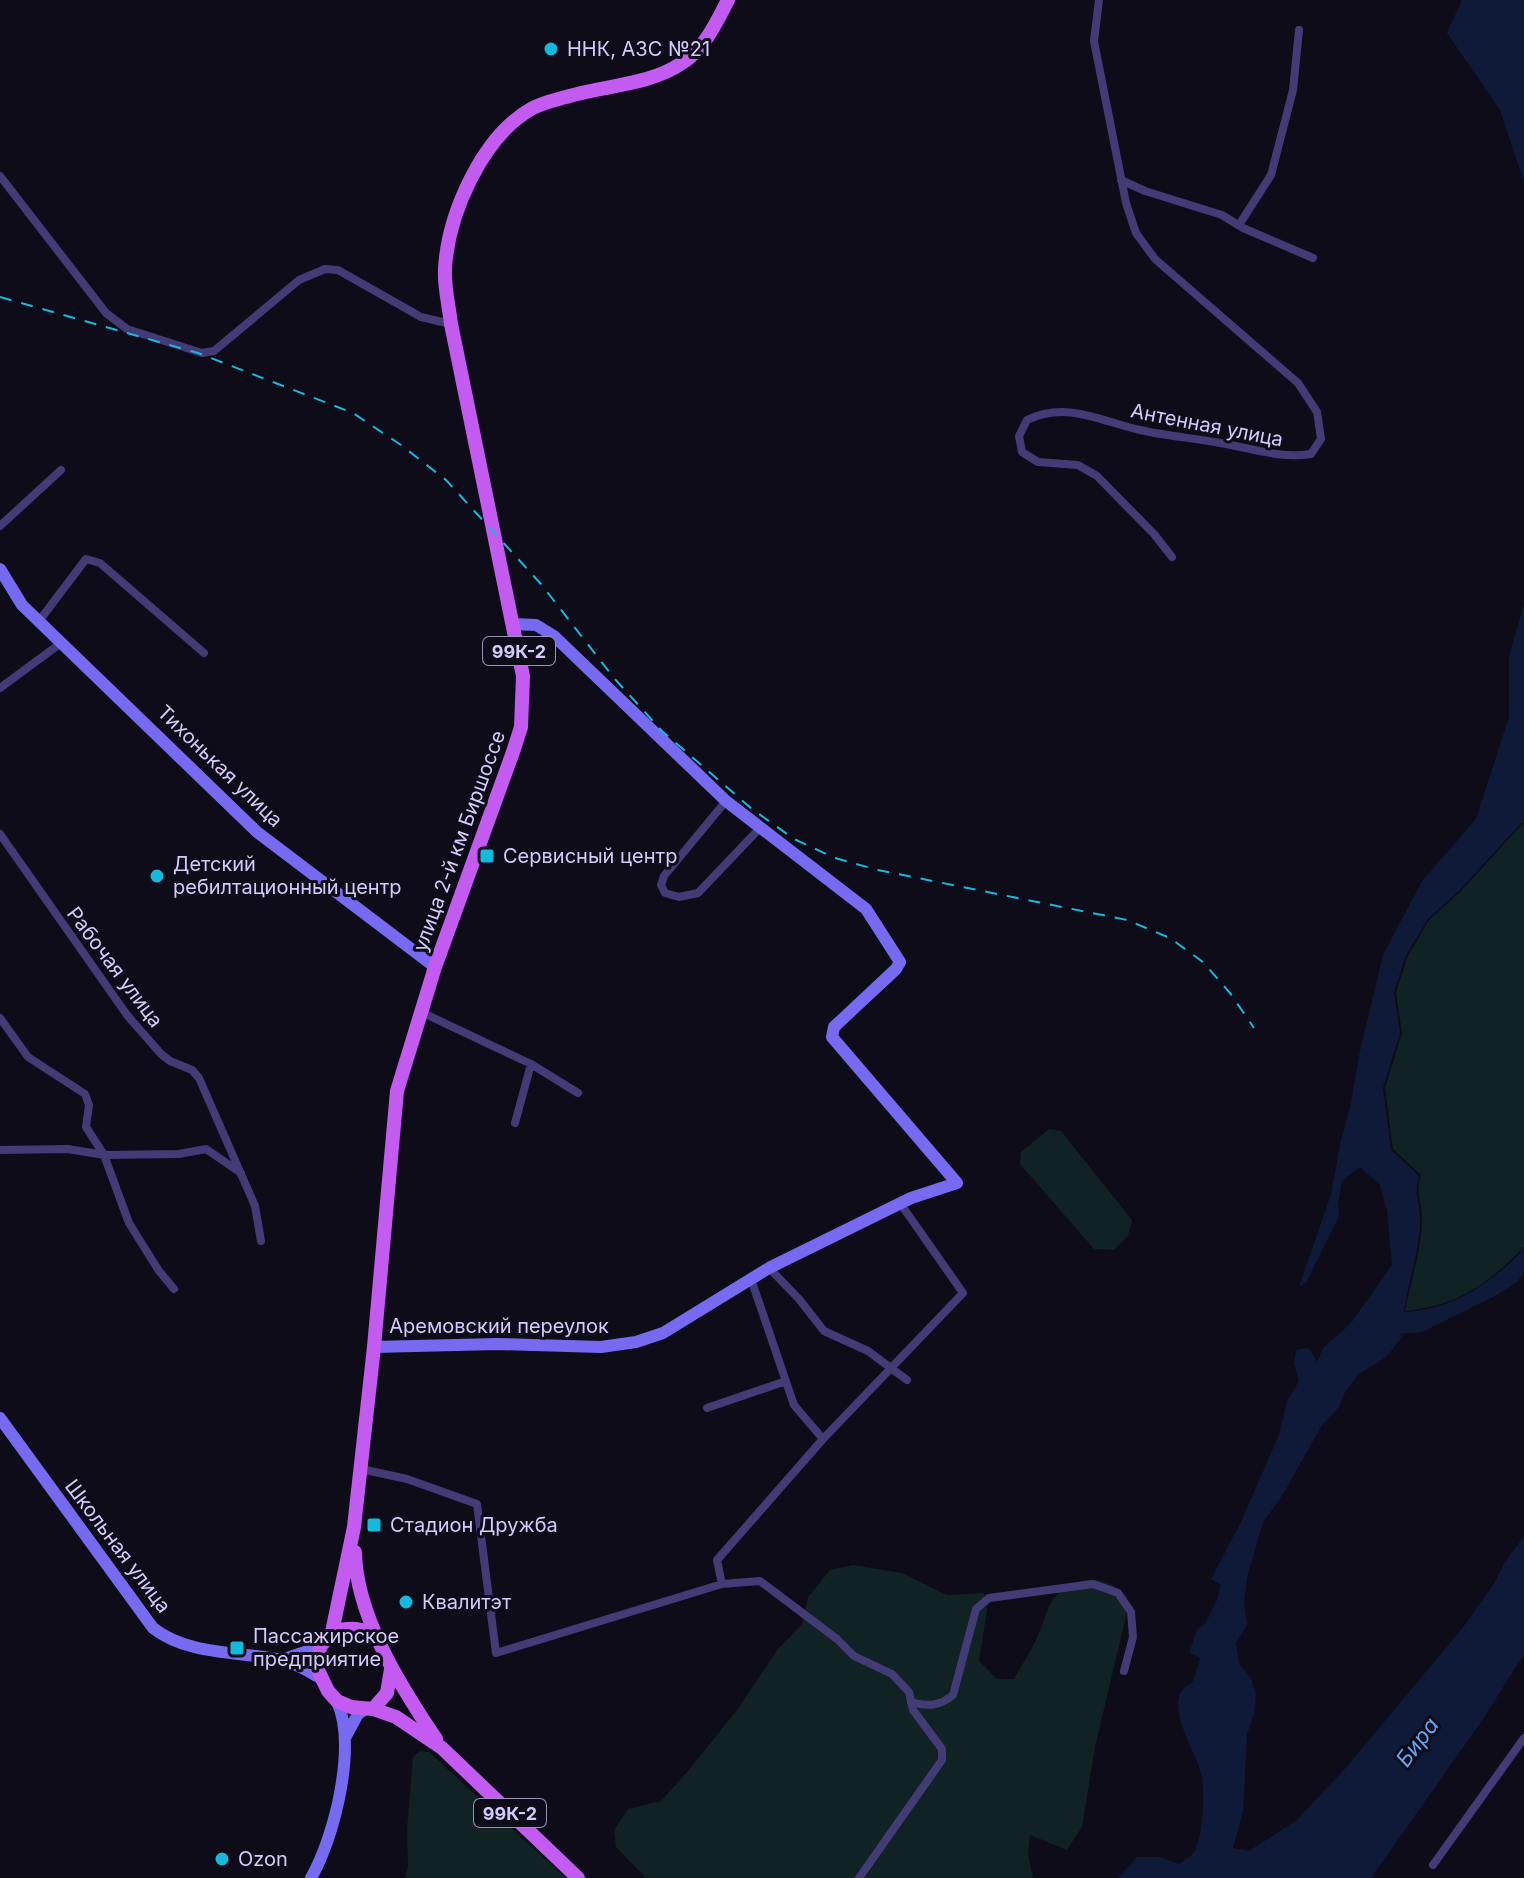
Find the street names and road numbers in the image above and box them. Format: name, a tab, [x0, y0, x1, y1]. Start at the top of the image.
street label: Антенная улица	[1129, 398, 1285, 452]
road number: 99К-2	[483, 637, 555, 665]
street label: Тихонькая улица	[152, 700, 288, 832]
street label: улица 2-й км Биршоссе	[408, 727, 510, 955]
street label: Рабочая улица	[62, 902, 168, 1032]
street label: Аремовский переулок	[389, 1314, 609, 1338]
street label: Школьная улица	[60, 1475, 176, 1617]
road number: 99К-2	[474, 1799, 546, 1827]

